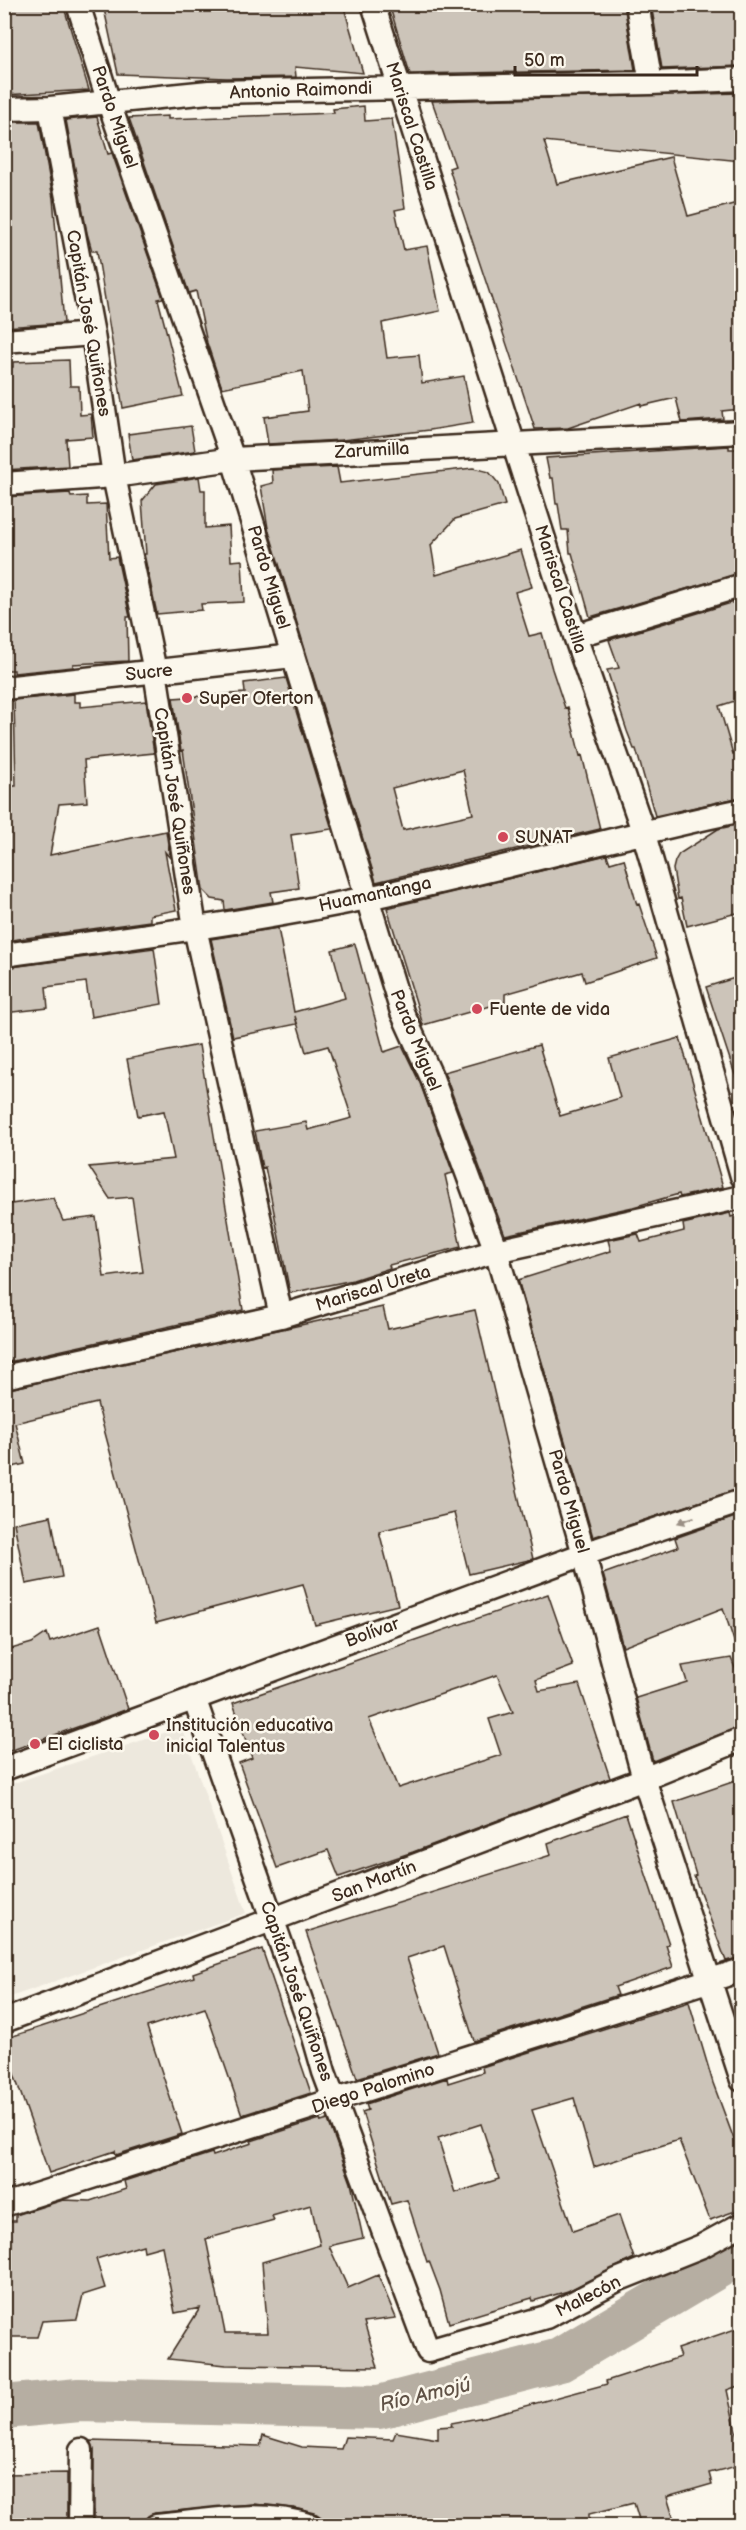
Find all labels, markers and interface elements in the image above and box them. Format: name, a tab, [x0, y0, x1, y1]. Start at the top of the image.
scale bar	[515, 39, 696, 77]
text: 50 m	[524, 50, 565, 71]
street label: Mariscal Castilla	[381, 59, 442, 193]
street label: Pardo Miguel	[87, 63, 142, 171]
street label: Antonio Raimondi	[229, 78, 373, 103]
street label: Capitán José Quiñones	[62, 228, 115, 418]
street label: Zarumilla	[333, 438, 410, 463]
street label: Mariscal Castilla	[530, 522, 591, 656]
street label: Pardo Miguel	[243, 523, 294, 631]
street label: Sucre	[124, 660, 174, 685]
place label: Super Oferton	[199, 688, 314, 709]
marker: Super Oferton	[180, 691, 194, 705]
street label: Capitán José Quiñones	[149, 706, 200, 896]
place label: SUNAT	[515, 827, 573, 848]
marker: SUNAT	[496, 830, 510, 844]
street label: Huamantanga	[317, 872, 433, 917]
street label: Pardo Miguel	[386, 987, 445, 1094]
place label: Fuente de vida	[489, 999, 610, 1020]
marker: Fuente de vida	[470, 1002, 484, 1016]
street label: Mariscal Ureta	[313, 1261, 433, 1316]
street label: Pardo Miguel	[544, 1447, 593, 1556]
one-way arrow	[677, 1516, 695, 1525]
street label: Bolívar	[342, 1613, 403, 1652]
place label: Institución educativa inicial Talentus	[166, 1715, 333, 1757]
marker: Institución educativa inicial Talentus	[147, 1728, 161, 1742]
place label: El ciclista	[47, 1734, 123, 1755]
marker: El ciclista	[28, 1737, 42, 1751]
street label: San Martín	[329, 1856, 419, 1907]
street label: Capitán José Quiñones	[256, 1898, 337, 2084]
street label: Diego Palomino	[309, 2059, 437, 2118]
street label: Malecón	[552, 2271, 624, 2322]
water label: Río Amojú	[377, 2373, 473, 2417]

